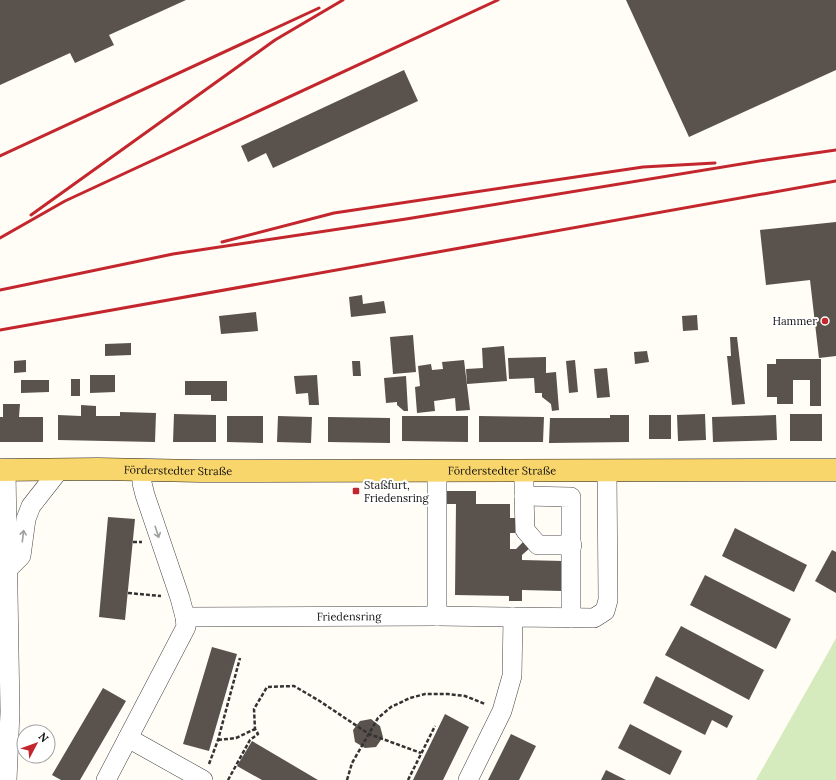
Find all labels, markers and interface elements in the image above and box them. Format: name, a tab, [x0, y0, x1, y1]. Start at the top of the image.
place label: Hammer	[772, 314, 817, 328]
marker: Hammer	[820, 316, 830, 326]
street label: Förderstedter Straße	[124, 463, 232, 478]
street label: Förderstedter Straße	[448, 463, 556, 478]
place label: Staßfurt, Friedensring	[364, 478, 430, 505]
marker: Staßfurt, Friedensring	[351, 486, 361, 496]
one-way arrow	[154, 525, 161, 538]
one-way arrow	[19, 530, 27, 543]
street label: Friedensring	[317, 609, 382, 623]
north arrow	[16, 724, 56, 764]
text: N	[35, 730, 52, 746]

